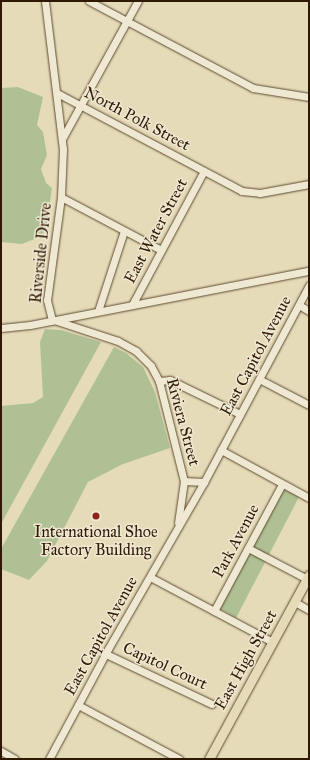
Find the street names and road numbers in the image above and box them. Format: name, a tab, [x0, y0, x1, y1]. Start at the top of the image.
street label: North Polk Street	[81, 83, 193, 155]
street label: East Water Street	[120, 175, 192, 287]
street label: Riverside Drive	[26, 202, 56, 304]
street label: East Capitol Avenue	[216, 293, 296, 419]
street label: Riviera Street	[162, 376, 204, 468]
street label: Park Avenue	[209, 501, 263, 581]
street label: East Capitol Avenue	[60, 573, 142, 699]
street label: East High Street	[211, 607, 281, 713]
street label: Capitol Court	[120, 638, 210, 694]

